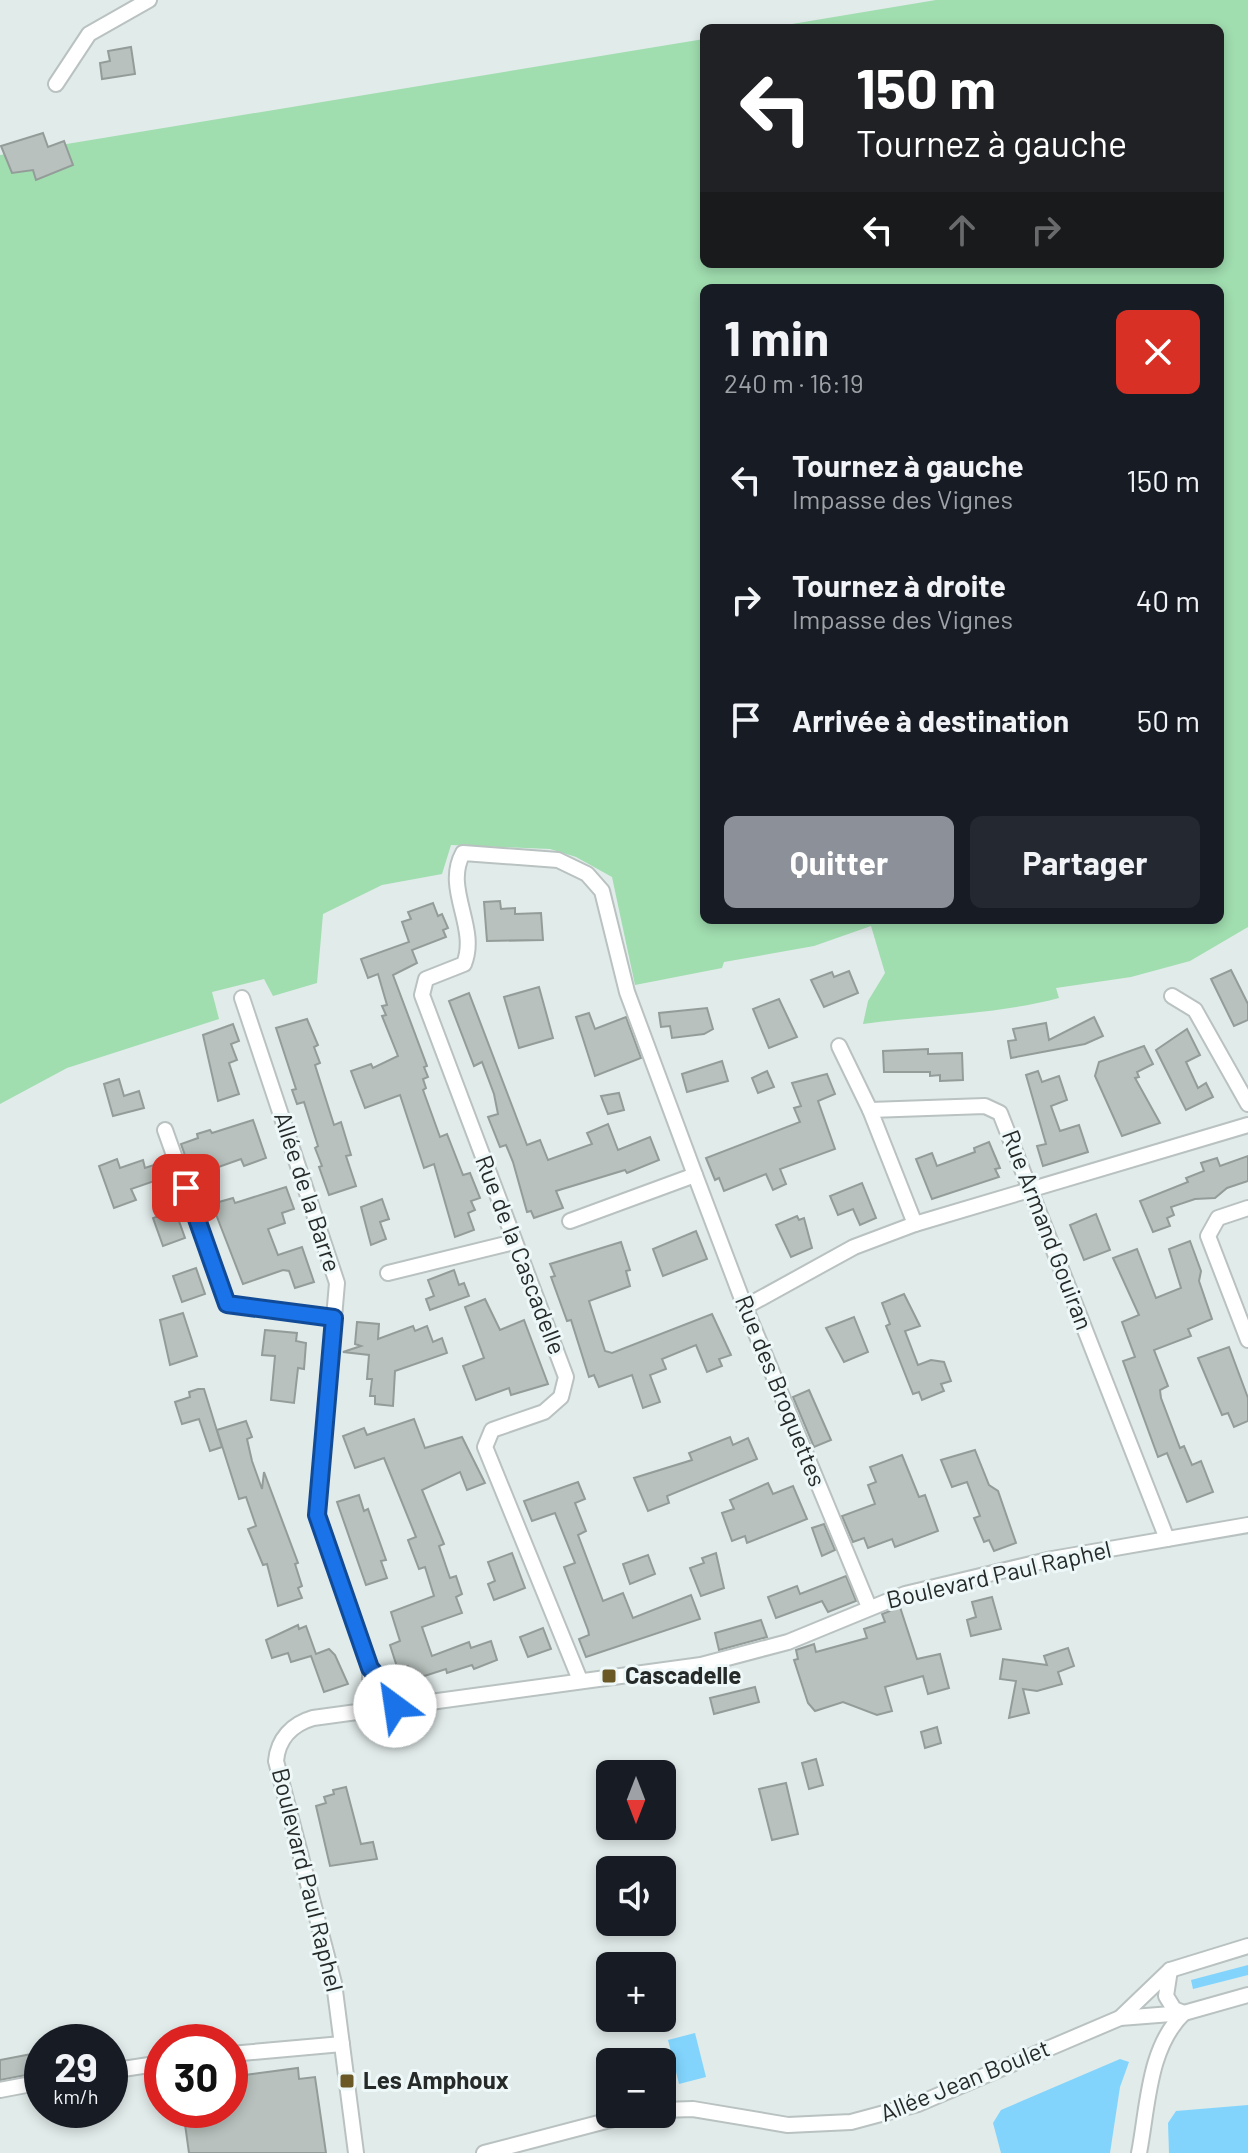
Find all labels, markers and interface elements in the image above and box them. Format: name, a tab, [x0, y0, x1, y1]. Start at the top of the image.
text: 150 m	[856, 53, 996, 120]
icon: left	[724, 56, 828, 160]
text: Tournez à gauche	[856, 121, 1127, 164]
icon: left	[856, 208, 900, 252]
icon: ahead	[940, 208, 984, 252]
icon: right	[1024, 208, 1068, 252]
text: 1 min	[724, 308, 829, 366]
button: close	[1116, 310, 1200, 394]
text: 240 m · 16:19	[724, 367, 863, 398]
text: Tournez à gauche	[792, 447, 1024, 483]
icon: left	[724, 458, 768, 502]
text: 150 m	[1126, 462, 1200, 498]
text: Impasse des Vignes	[792, 483, 1013, 514]
text: Tournez à droite	[792, 567, 1006, 603]
icon: right	[724, 578, 768, 622]
text: 40 m	[1136, 582, 1200, 618]
text: Impasse des Vignes	[792, 603, 1013, 634]
icon: arrive	[724, 698, 768, 742]
text: Arrivée à destination	[792, 702, 1069, 738]
text: 50 m	[1137, 702, 1200, 738]
button: Quitter	[724, 816, 954, 908]
button: Partager	[970, 816, 1200, 908]
street label: Allée de la Barre	[269, 1108, 348, 1275]
street label: Rue Armand Gouiran	[997, 1125, 1100, 1334]
street label: Rue de la Cascadelle	[470, 1151, 573, 1358]
pin	[152, 1154, 220, 1222]
icon: arrive	[164, 1166, 208, 1210]
street label: Rue des Broquettes	[730, 1290, 833, 1490]
street label: Boulevard Paul Raphel	[883, 1534, 1114, 1614]
place label: Cascadelle	[625, 1660, 741, 1689]
position arrow	[353, 1664, 437, 1748]
marker: Cascadelle	[600, 1667, 618, 1685]
north arrow	[596, 1760, 676, 1840]
map controls	[596, 1760, 676, 2128]
street label: Boulevard Paul Raphel	[267, 1765, 350, 1995]
button: sound	[596, 1856, 676, 1936]
button: +	[596, 1952, 676, 2032]
speed limit sign: 30	[144, 2024, 248, 2128]
street label: Allée Jean Boulet	[875, 2032, 1053, 2127]
text: 29	[54, 2042, 98, 2090]
button: −	[596, 2048, 676, 2128]
place label: Les Amphoux	[363, 2065, 509, 2094]
marker: Les Amphoux	[338, 2072, 356, 2090]
text: km/h	[53, 2084, 99, 2108]

